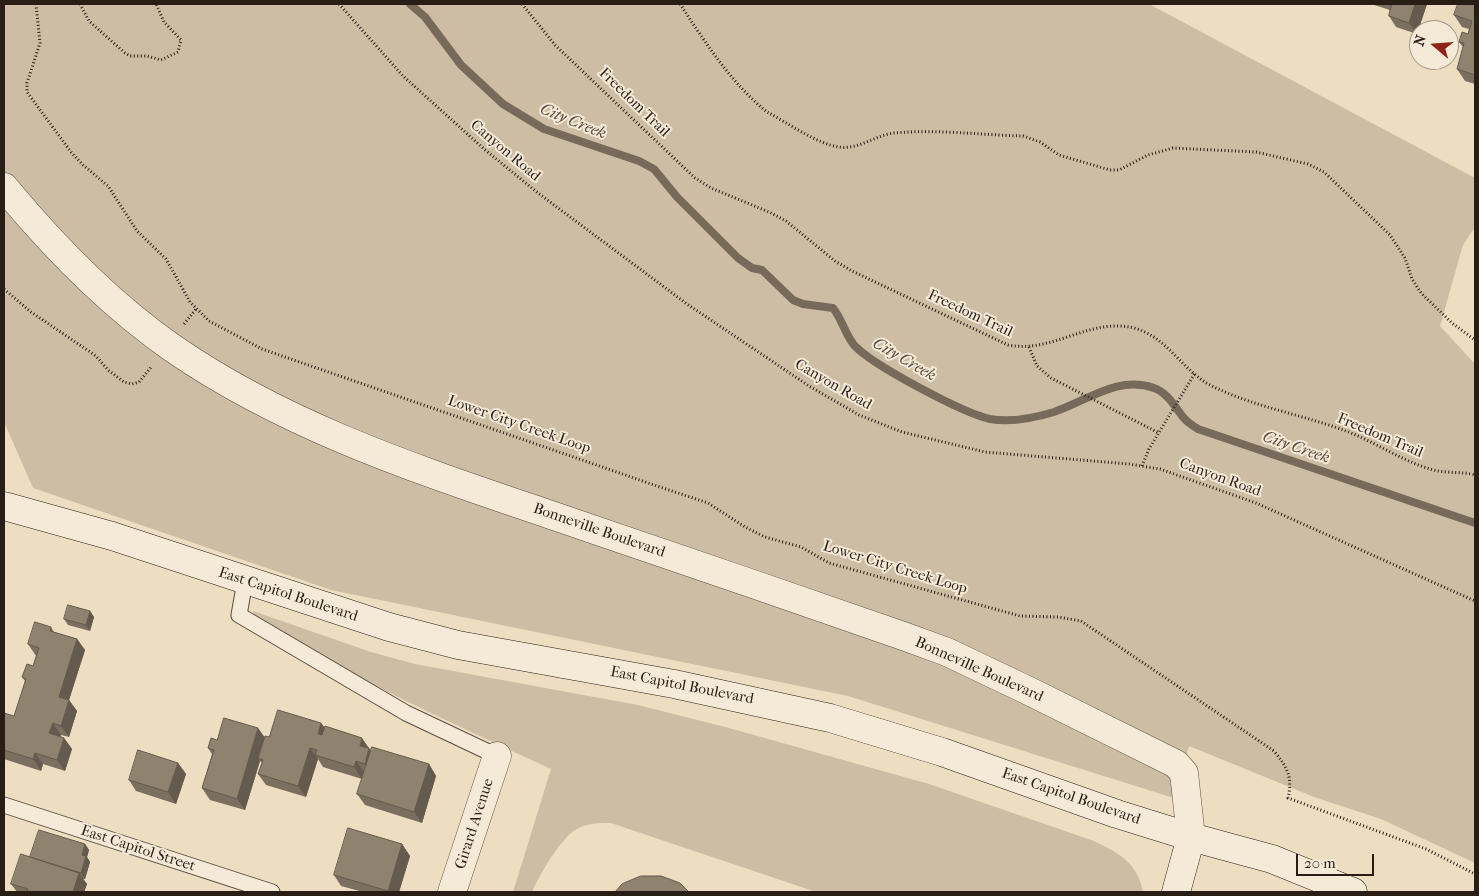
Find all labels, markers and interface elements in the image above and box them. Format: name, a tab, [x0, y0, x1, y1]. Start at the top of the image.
north arrow	[1409, 20, 1459, 70]
text: N	[1410, 33, 1430, 48]
street label: Freedom Trail	[595, 65, 673, 141]
water label: City Creek	[537, 100, 609, 144]
street label: Canyon Road	[466, 117, 544, 185]
street label: Freedom Trail	[925, 286, 1015, 342]
water label: City Creek	[869, 334, 939, 386]
street label: Canyon Road	[791, 356, 875, 414]
street label: Lower City Creek Loop	[445, 392, 593, 458]
street label: Freedom Trail	[1334, 410, 1426, 462]
water label: City Creek	[1260, 428, 1332, 468]
street label: Canyon Road	[1177, 455, 1263, 501]
street label: Bonneville Boulevard	[531, 500, 667, 562]
street label: Lower City Creek Loop	[821, 538, 969, 598]
street label: East Capitol Boulevard	[216, 564, 360, 626]
street label: Bonneville Boulevard	[912, 634, 1046, 706]
street label: East Capitol Boulevard	[609, 663, 755, 709]
street label: East Capitol Boulevard	[999, 765, 1143, 829]
street label: Girard Avenue	[452, 776, 498, 872]
street label: East Capitol Street	[78, 822, 198, 876]
scale bar	[1299, 844, 1376, 876]
text: 20 m	[1304, 854, 1336, 872]

